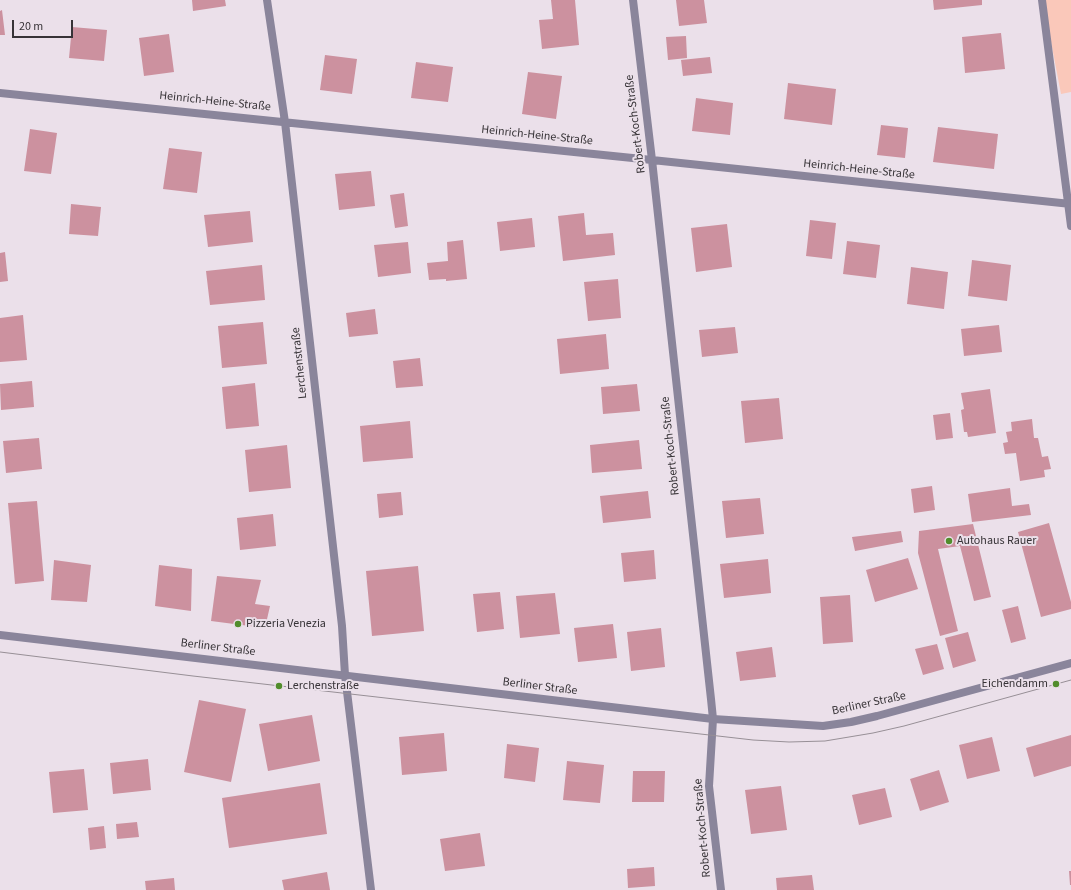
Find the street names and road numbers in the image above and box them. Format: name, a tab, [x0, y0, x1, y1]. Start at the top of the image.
street label: Robert-Koch-Straße	[623, 74, 649, 174]
street label: Heinrich-Heine-Straße	[159, 89, 271, 115]
street label: Heinrich-Heine-Straße	[481, 123, 593, 149]
street label: Heinrich-Heine-Straße	[803, 157, 915, 183]
street label: Lerchenstraße	[289, 327, 311, 399]
street label: Robert-Koch-Straße	[659, 396, 683, 496]
street label: Berliner Straße	[180, 636, 256, 660]
street label: Berliner Straße	[502, 675, 578, 699]
street label: Berliner Straße	[831, 689, 907, 719]
street label: Robert-Koch-Straße	[692, 778, 714, 878]

